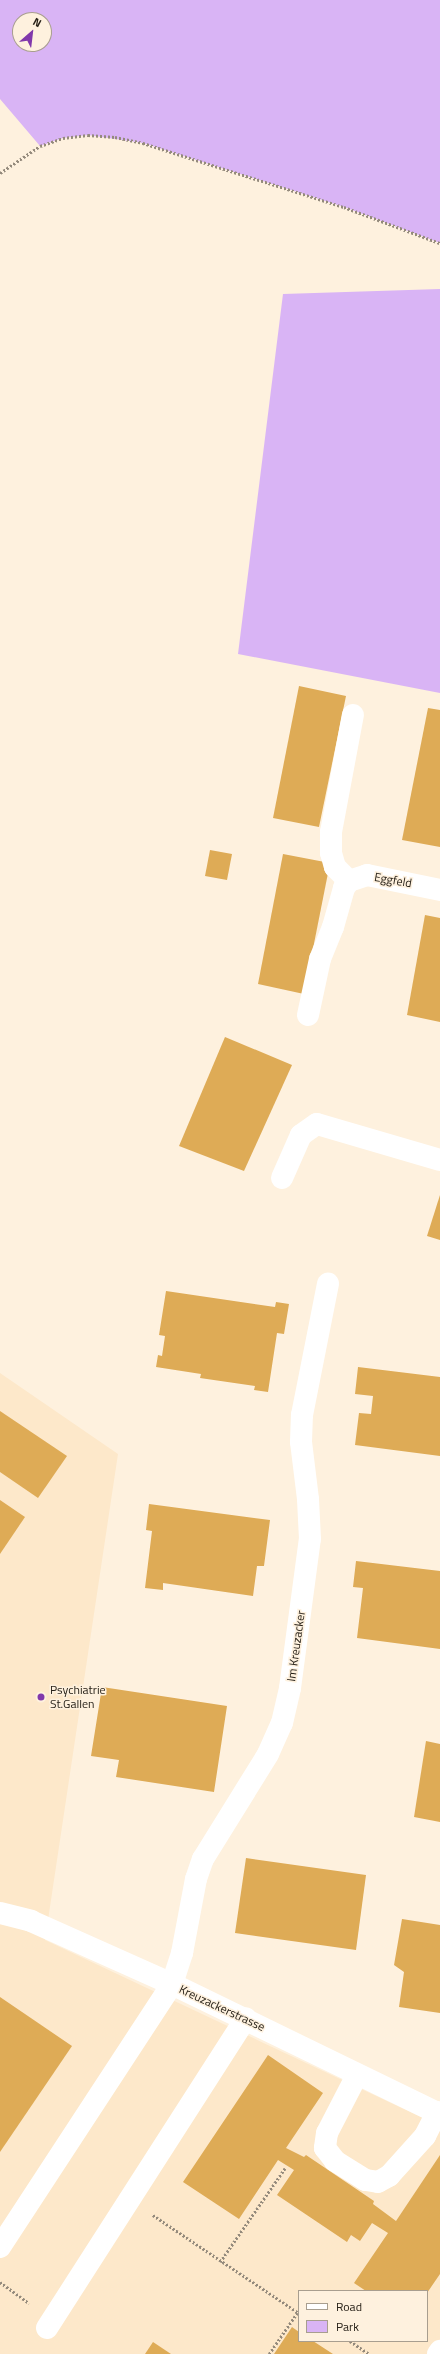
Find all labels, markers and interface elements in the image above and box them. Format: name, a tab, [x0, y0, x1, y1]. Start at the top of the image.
north arrow	[12, 12, 52, 52]
text: N	[30, 13, 44, 31]
street label: Eggfeld	[373, 870, 413, 890]
street label: Im Kreuzacker	[284, 1610, 308, 1682]
place label: Psychiatrie St.Gallen	[50, 1683, 106, 1711]
marker: Psychiatrie St.Gallen	[35, 1691, 47, 1703]
street label: Kreuzackerstrasse	[177, 1982, 267, 2034]
legend	[298, 2290, 428, 2342]
text: Road	[336, 2297, 362, 2316]
text: Park	[336, 2317, 359, 2336]

